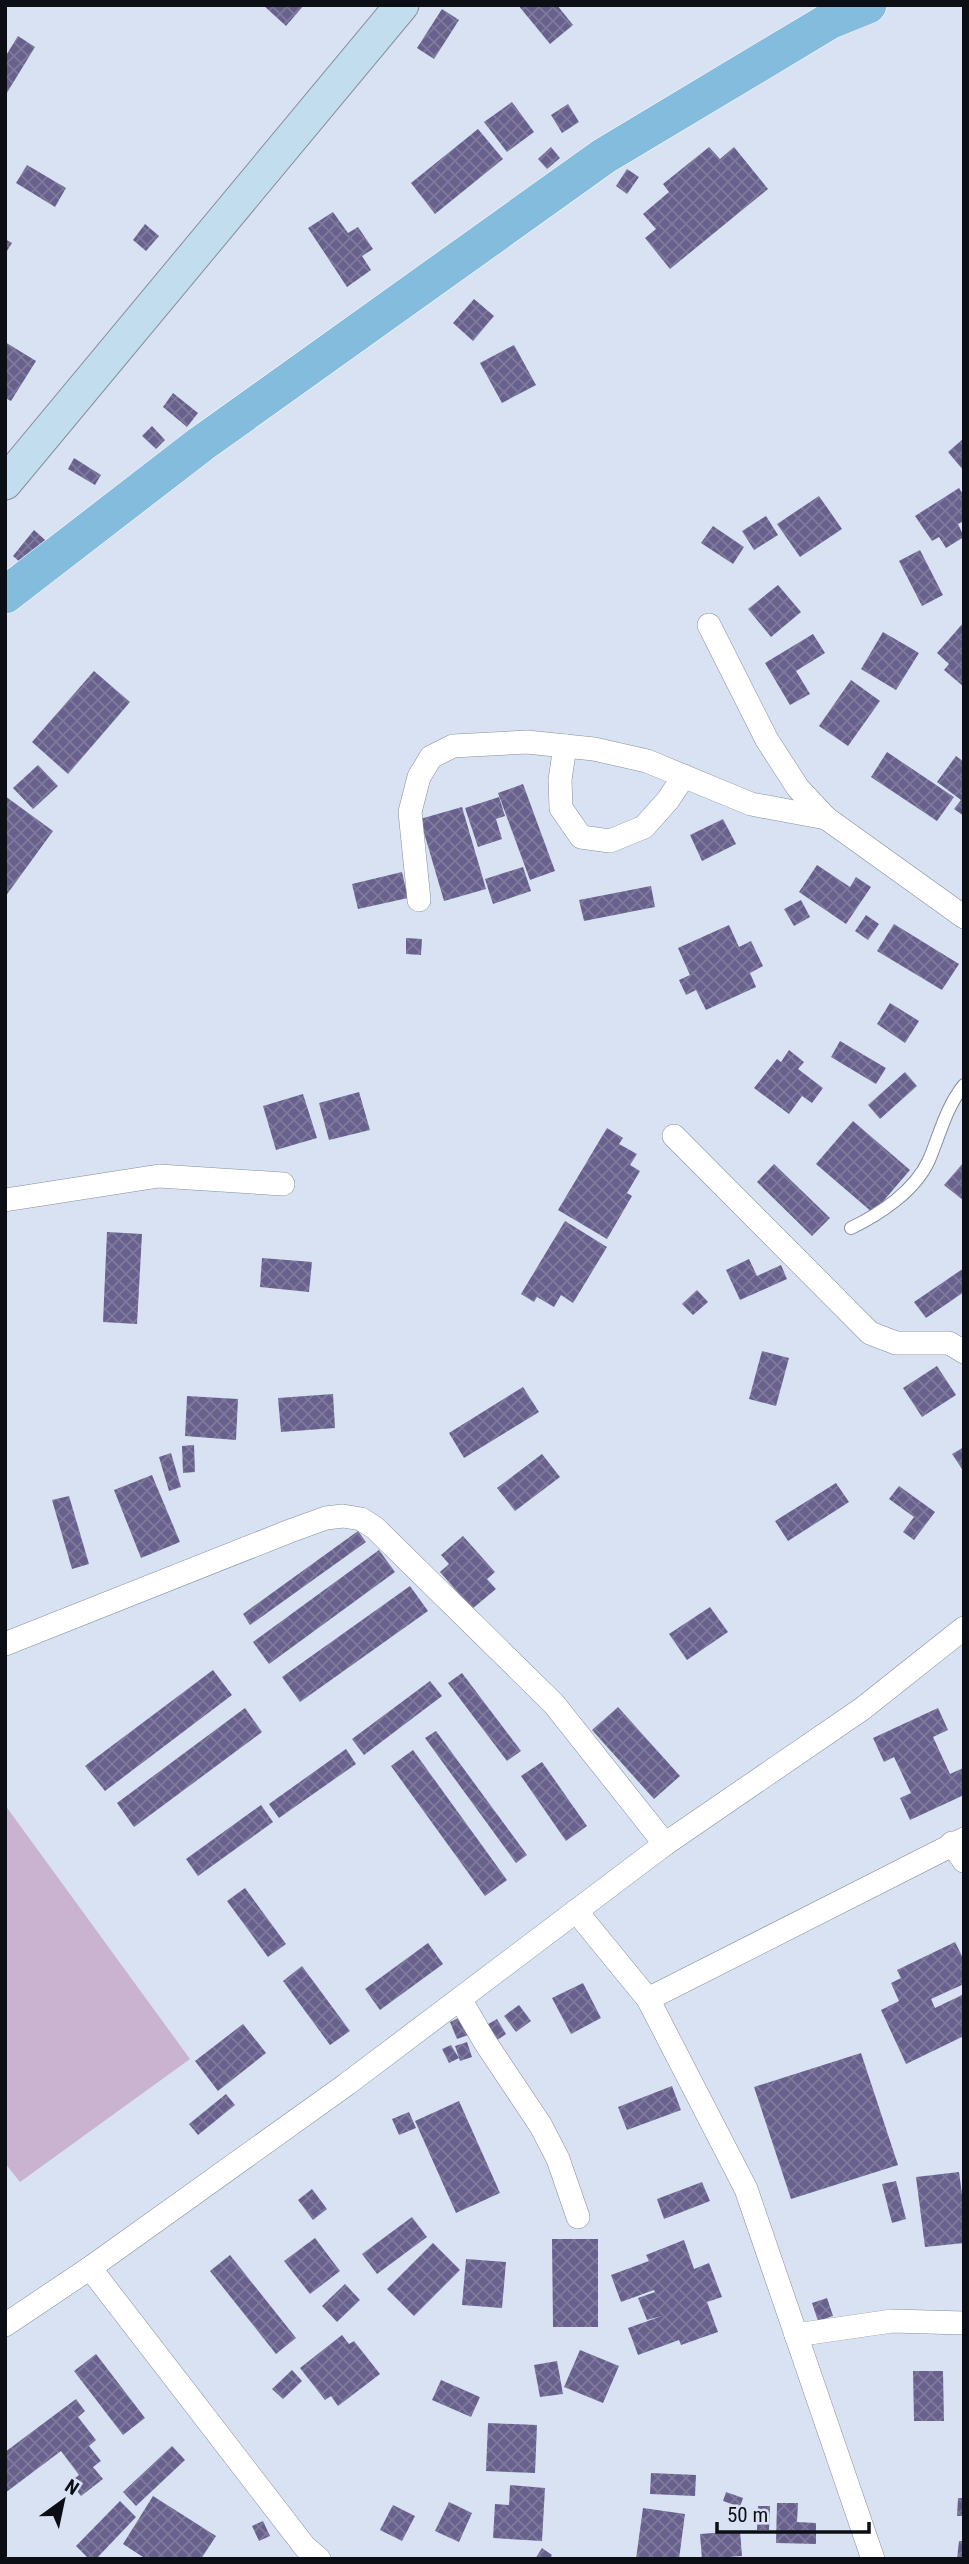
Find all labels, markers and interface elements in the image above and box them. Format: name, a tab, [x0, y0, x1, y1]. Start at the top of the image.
north arrow	[28, 2466, 98, 2536]
text: N	[61, 2474, 83, 2500]
scale bar	[717, 2490, 869, 2534]
text: 50 m	[727, 2503, 768, 2527]

